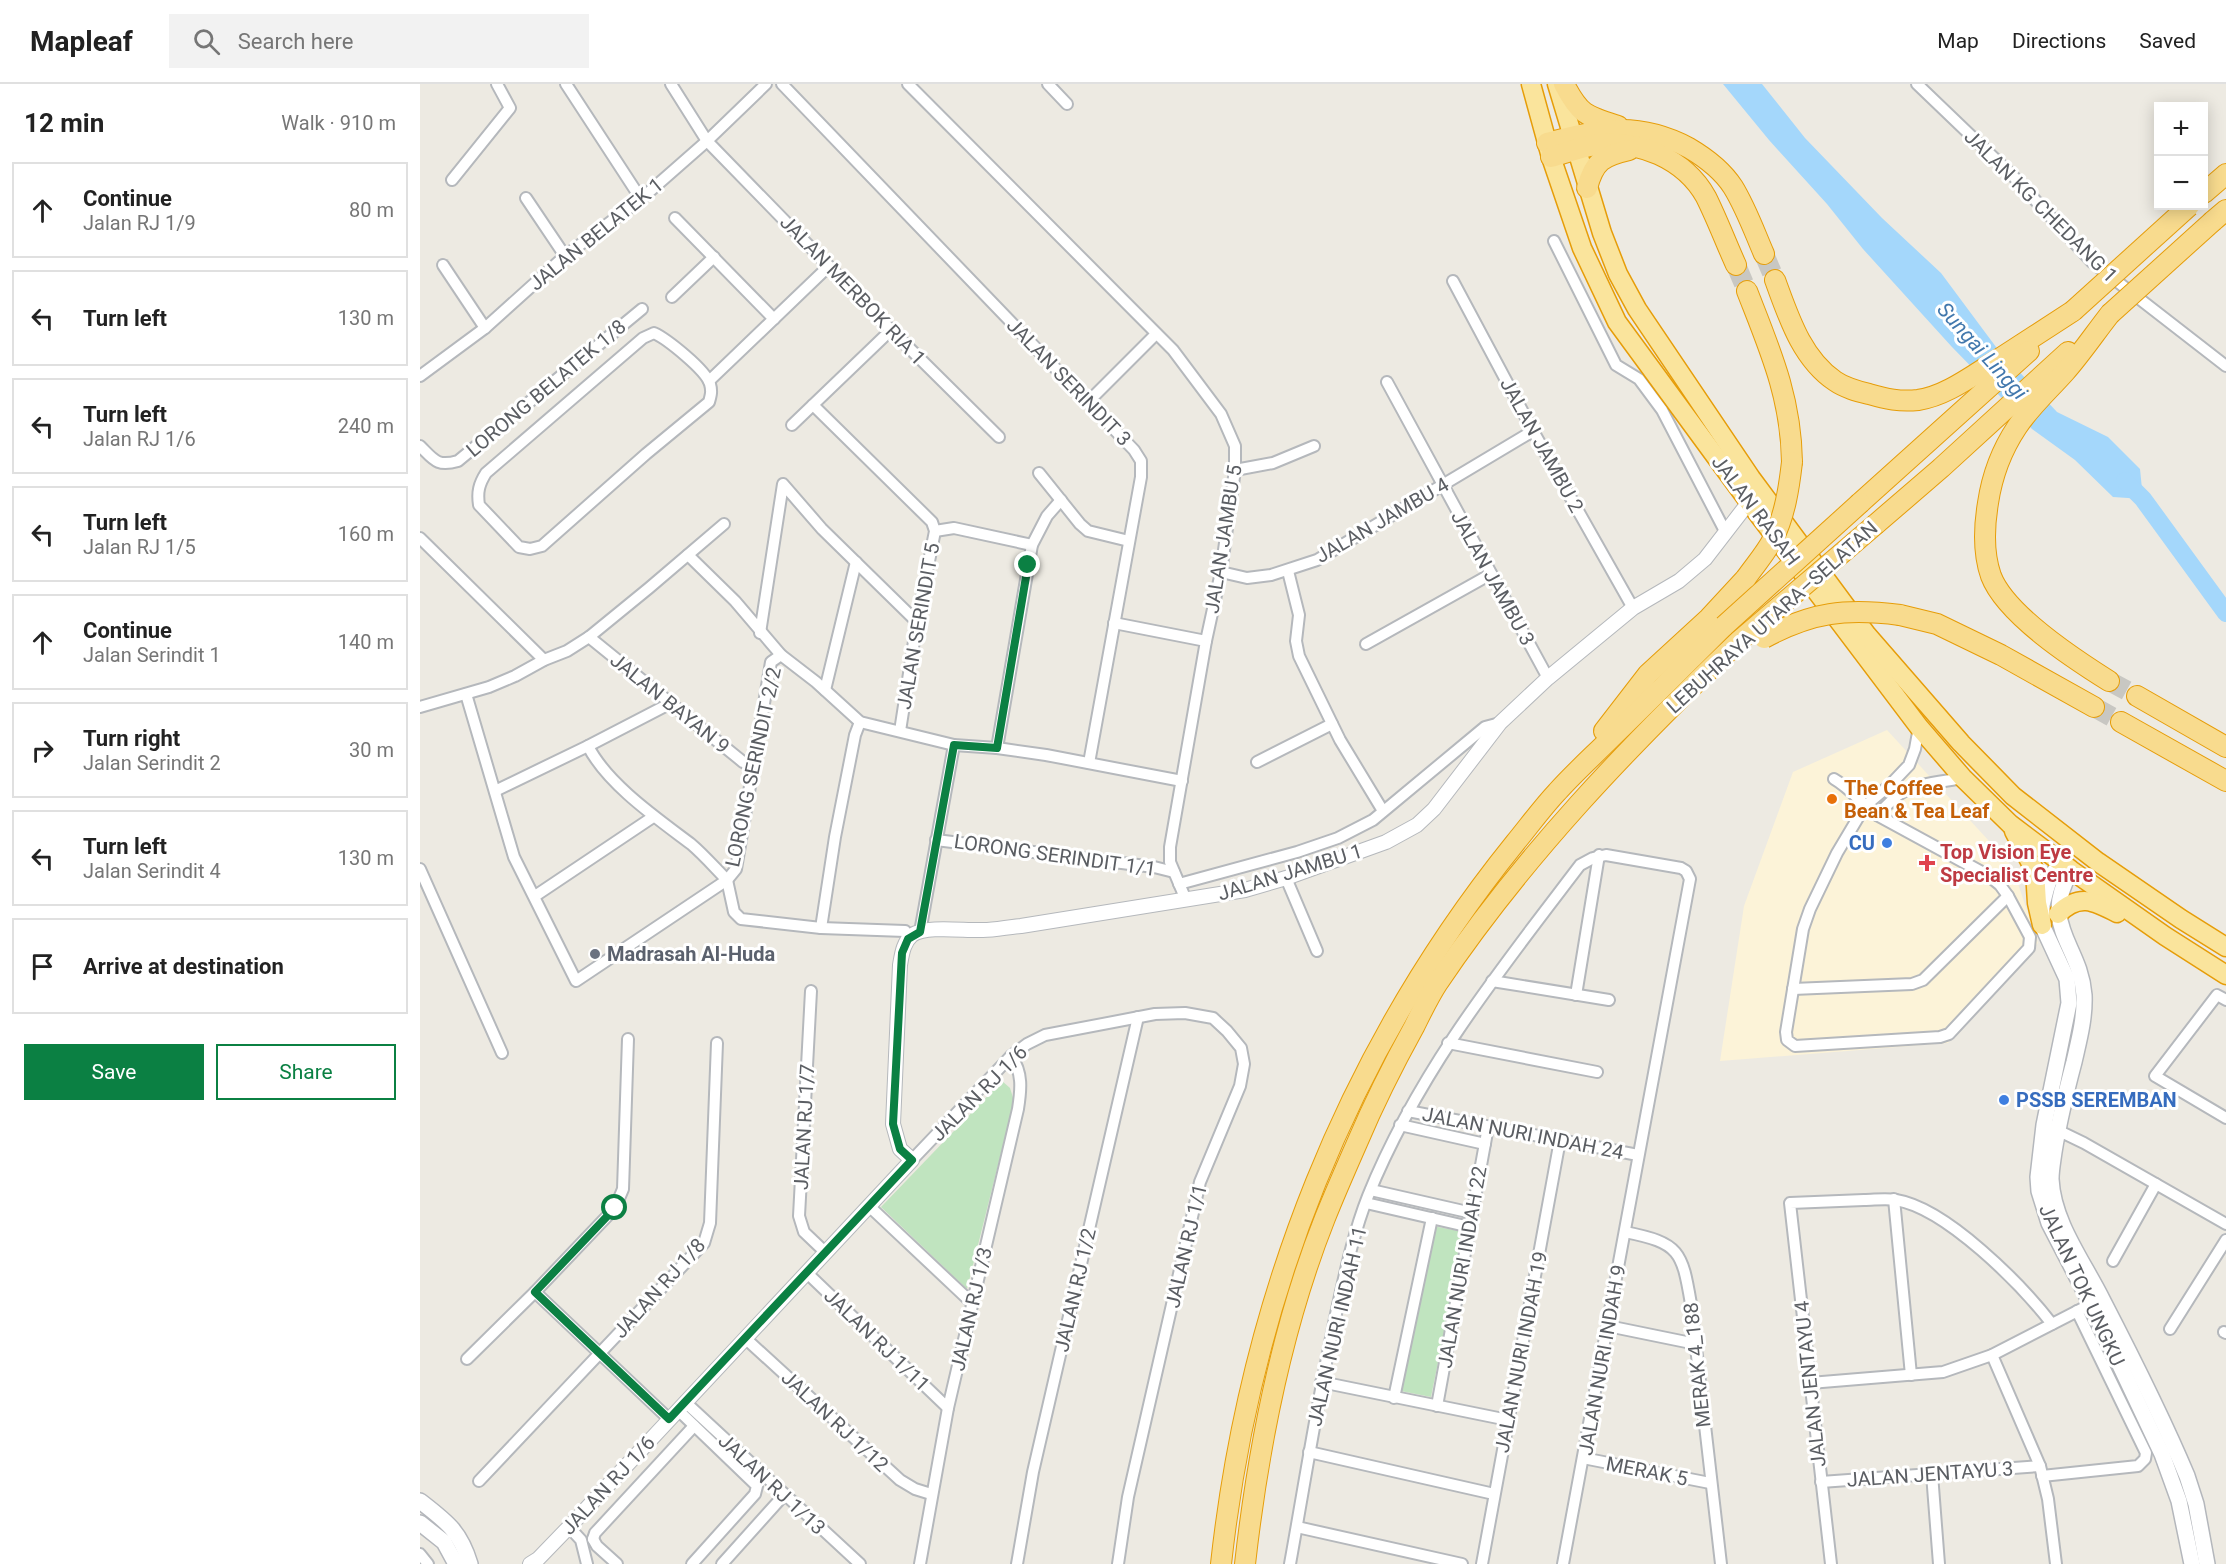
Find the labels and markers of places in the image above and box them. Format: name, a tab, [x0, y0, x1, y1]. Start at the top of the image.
place label: The Coffee Bean & Tea Leaf	[1844, 776, 1990, 823]
marker: The Coffee Bean & Tea Leaf	[1825, 792, 1839, 806]
place label: CU	[1849, 831, 1875, 855]
marker: CU	[1880, 836, 1894, 850]
place label: Top Vision Eye Specialist Centre	[1940, 840, 2093, 887]
marker: Top Vision Eye Specialist Centre	[1918, 854, 1936, 872]
place label: Madrasah Al-Huda	[607, 942, 776, 966]
marker: Madrasah Al-Huda	[588, 947, 602, 961]
place label: PSSB SEREMBAN	[2016, 1088, 2177, 1112]
marker: PSSB SEREMBAN	[1997, 1093, 2011, 1107]

